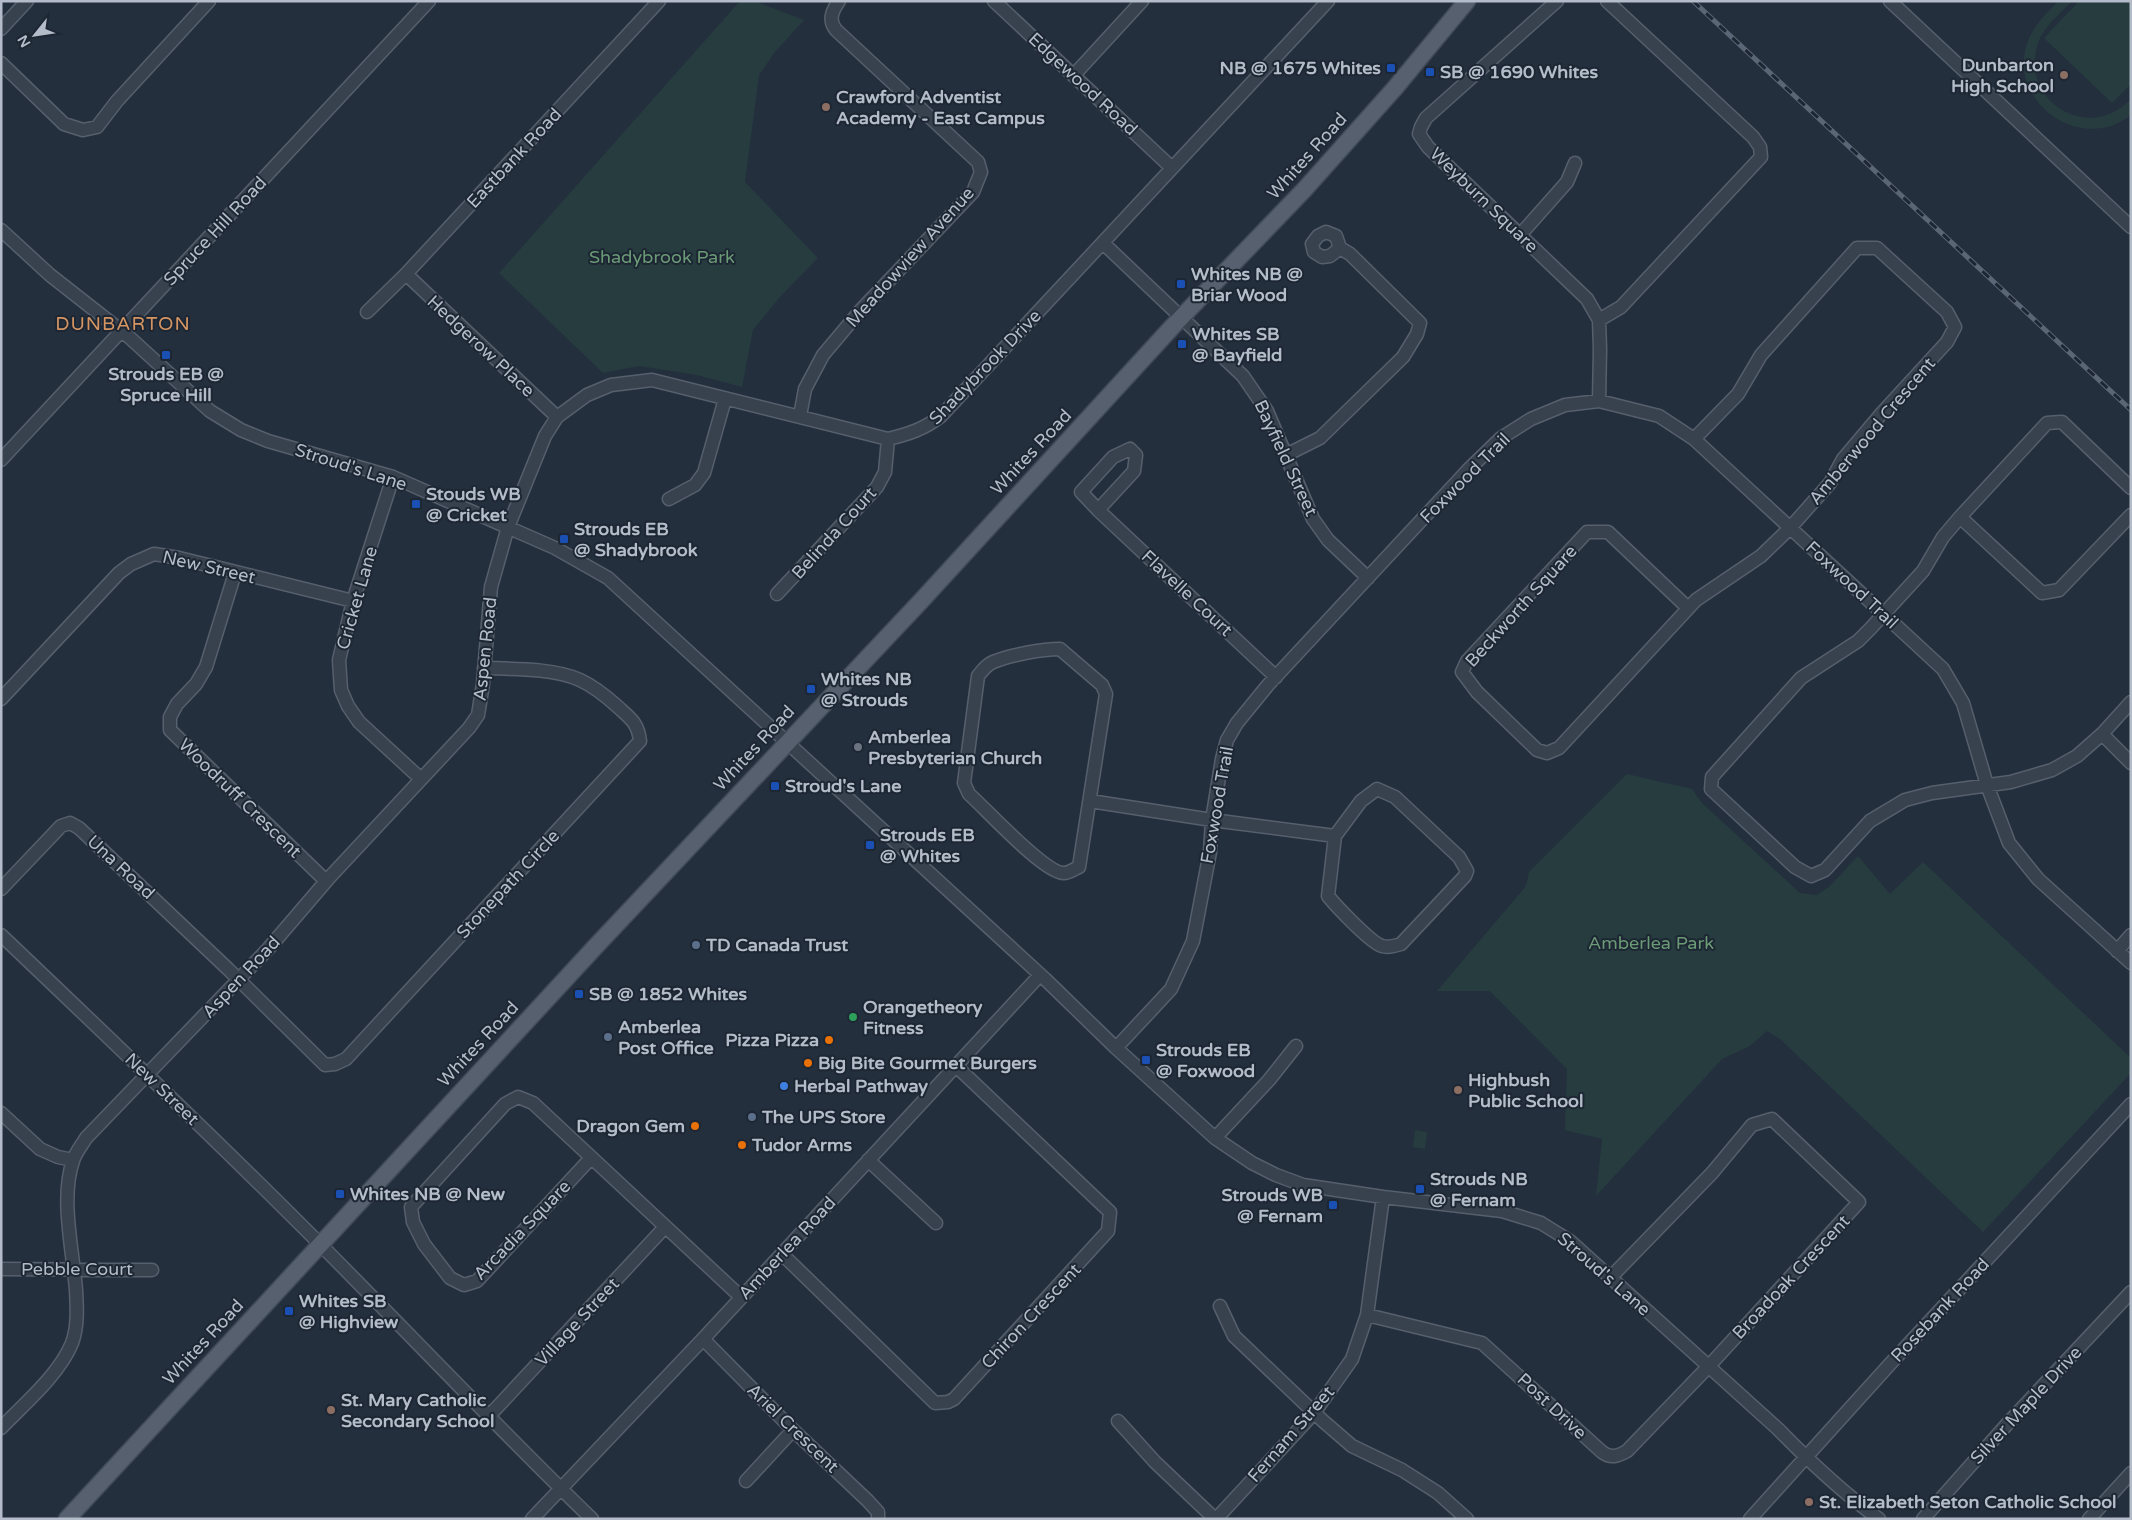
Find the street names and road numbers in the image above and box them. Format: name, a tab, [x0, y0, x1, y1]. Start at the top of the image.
street label: Edgewood Road	[1024, 28, 1142, 140]
street label: Eastbank Road	[462, 103, 566, 213]
street label: Whites Road	[1262, 108, 1352, 204]
street label: Weyburn Square	[1425, 143, 1543, 257]
street label: Spruce Hill Road	[159, 172, 271, 290]
street label: Meadowview Avenue	[841, 182, 979, 332]
street label: Hedgerow Place	[423, 291, 539, 401]
street label: Shadybrook Drive	[924, 305, 1046, 429]
street label: Amberwood Crescent	[1804, 353, 1940, 509]
street label: Bayfield Street	[1249, 396, 1323, 520]
street label: Whites Road	[986, 405, 1076, 499]
street label: Foxwood Trail	[1415, 428, 1515, 528]
street label: Stroud's Lane	[292, 439, 410, 495]
street label: Belinda Court	[787, 482, 881, 584]
street label: Foxwood Trail	[1801, 536, 1903, 634]
street label: Beckworth Square	[1460, 540, 1582, 672]
street label: Cricket Lane	[332, 544, 382, 652]
street label: Flavelle Court	[1137, 545, 1237, 641]
street label: New Street	[160, 546, 258, 588]
street label: Aspen Road	[469, 596, 501, 702]
street label: Whites Road	[709, 701, 799, 795]
street label: Woodruff Crescent	[174, 734, 306, 862]
street label: Foxwood Trail	[1196, 745, 1238, 865]
street label: Stonepath Circle	[452, 825, 564, 943]
street label: Una Road	[83, 830, 159, 904]
street label: Aspen Road	[197, 931, 285, 1023]
street label: Whites Road	[433, 997, 523, 1091]
street label: New Street	[120, 1048, 204, 1130]
street label: Arcadia Square	[469, 1175, 575, 1285]
street label: Amberlea Road	[734, 1192, 840, 1304]
street label: Broadoak Crescent	[1728, 1210, 1854, 1344]
street label: Stroud's Lane	[1553, 1228, 1655, 1320]
street label: Rosebank Road	[1886, 1253, 1994, 1367]
street label: Pebble Court	[21, 1258, 133, 1280]
street label: Chiron Crescent	[976, 1259, 1086, 1373]
street label: Village Street	[530, 1273, 624, 1371]
street label: Whites Road	[158, 1295, 248, 1389]
street label: Silver Maple Drive	[1966, 1341, 2086, 1469]
street label: Post Drive	[1513, 1368, 1591, 1444]
street label: Ariel Crescent	[742, 1379, 844, 1477]
street label: Fernam Street	[1243, 1381, 1339, 1487]

